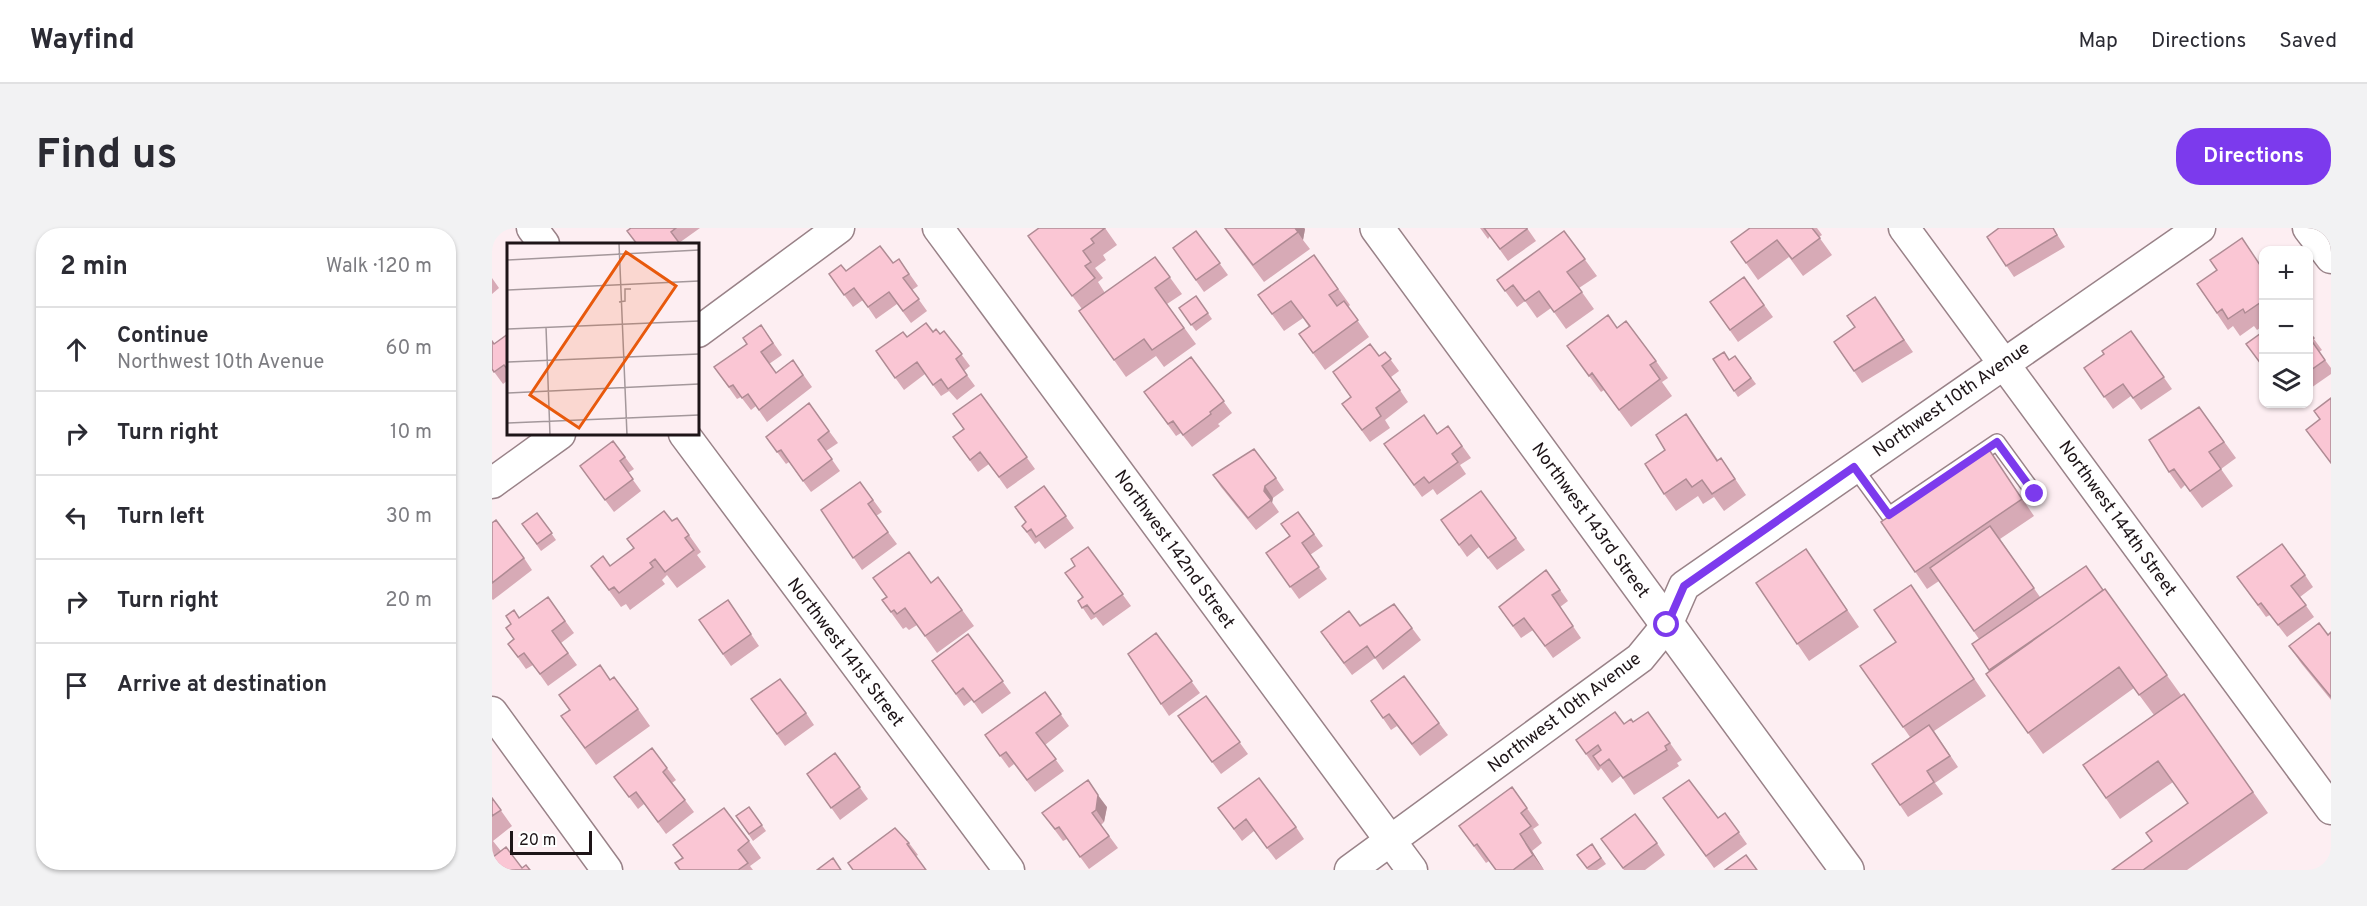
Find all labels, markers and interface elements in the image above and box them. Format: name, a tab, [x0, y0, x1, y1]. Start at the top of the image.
text: Wayfind	[30, 23, 135, 59]
text: Map	[2078, 28, 2118, 55]
text: Directions	[2151, 28, 2246, 55]
text: Saved	[2279, 28, 2337, 55]
button: Directions	[2176, 128, 2331, 185]
text: Find us	[36, 130, 177, 183]
inset map	[507, 243, 699, 435]
map controls	[2259, 246, 2313, 408]
button: +	[2259, 246, 2313, 300]
text: 2 min	[60, 251, 128, 284]
text: Walk · 120 m	[326, 254, 432, 280]
button: −	[2259, 300, 2313, 354]
text: Continue	[117, 323, 208, 350]
icon: ahead	[60, 333, 93, 366]
text: 60 m	[386, 336, 432, 362]
street label: Northwest 10th Avenue	[1869, 337, 2035, 463]
text: Northwest 10th Avenue	[117, 350, 324, 376]
button: layers	[2259, 354, 2313, 408]
icon: right	[60, 417, 93, 450]
text: Turn right	[117, 420, 219, 447]
text: 10 m	[390, 420, 432, 446]
street label: Northwest 144th Street	[2053, 436, 2181, 601]
street label: Northwest 143rd Street	[1526, 439, 1654, 603]
street label: Northwest 142nd Street	[1108, 466, 1239, 634]
route end	[2021, 480, 2047, 506]
icon: left	[60, 501, 93, 534]
text: Turn left	[117, 504, 205, 531]
text: 30 m	[386, 504, 432, 530]
street label: Northwest 141st Street	[781, 574, 908, 732]
icon: right	[60, 585, 93, 618]
text: Turn right	[117, 588, 219, 615]
text: 20 m	[385, 588, 432, 614]
route start	[1653, 611, 1679, 637]
street label: Northwest 10th Avenue	[1484, 648, 1646, 778]
icon: arrive	[60, 669, 93, 702]
text: Arrive at destination	[117, 672, 327, 699]
scale bar	[510, 828, 592, 856]
text: 20 m	[519, 831, 556, 851]

